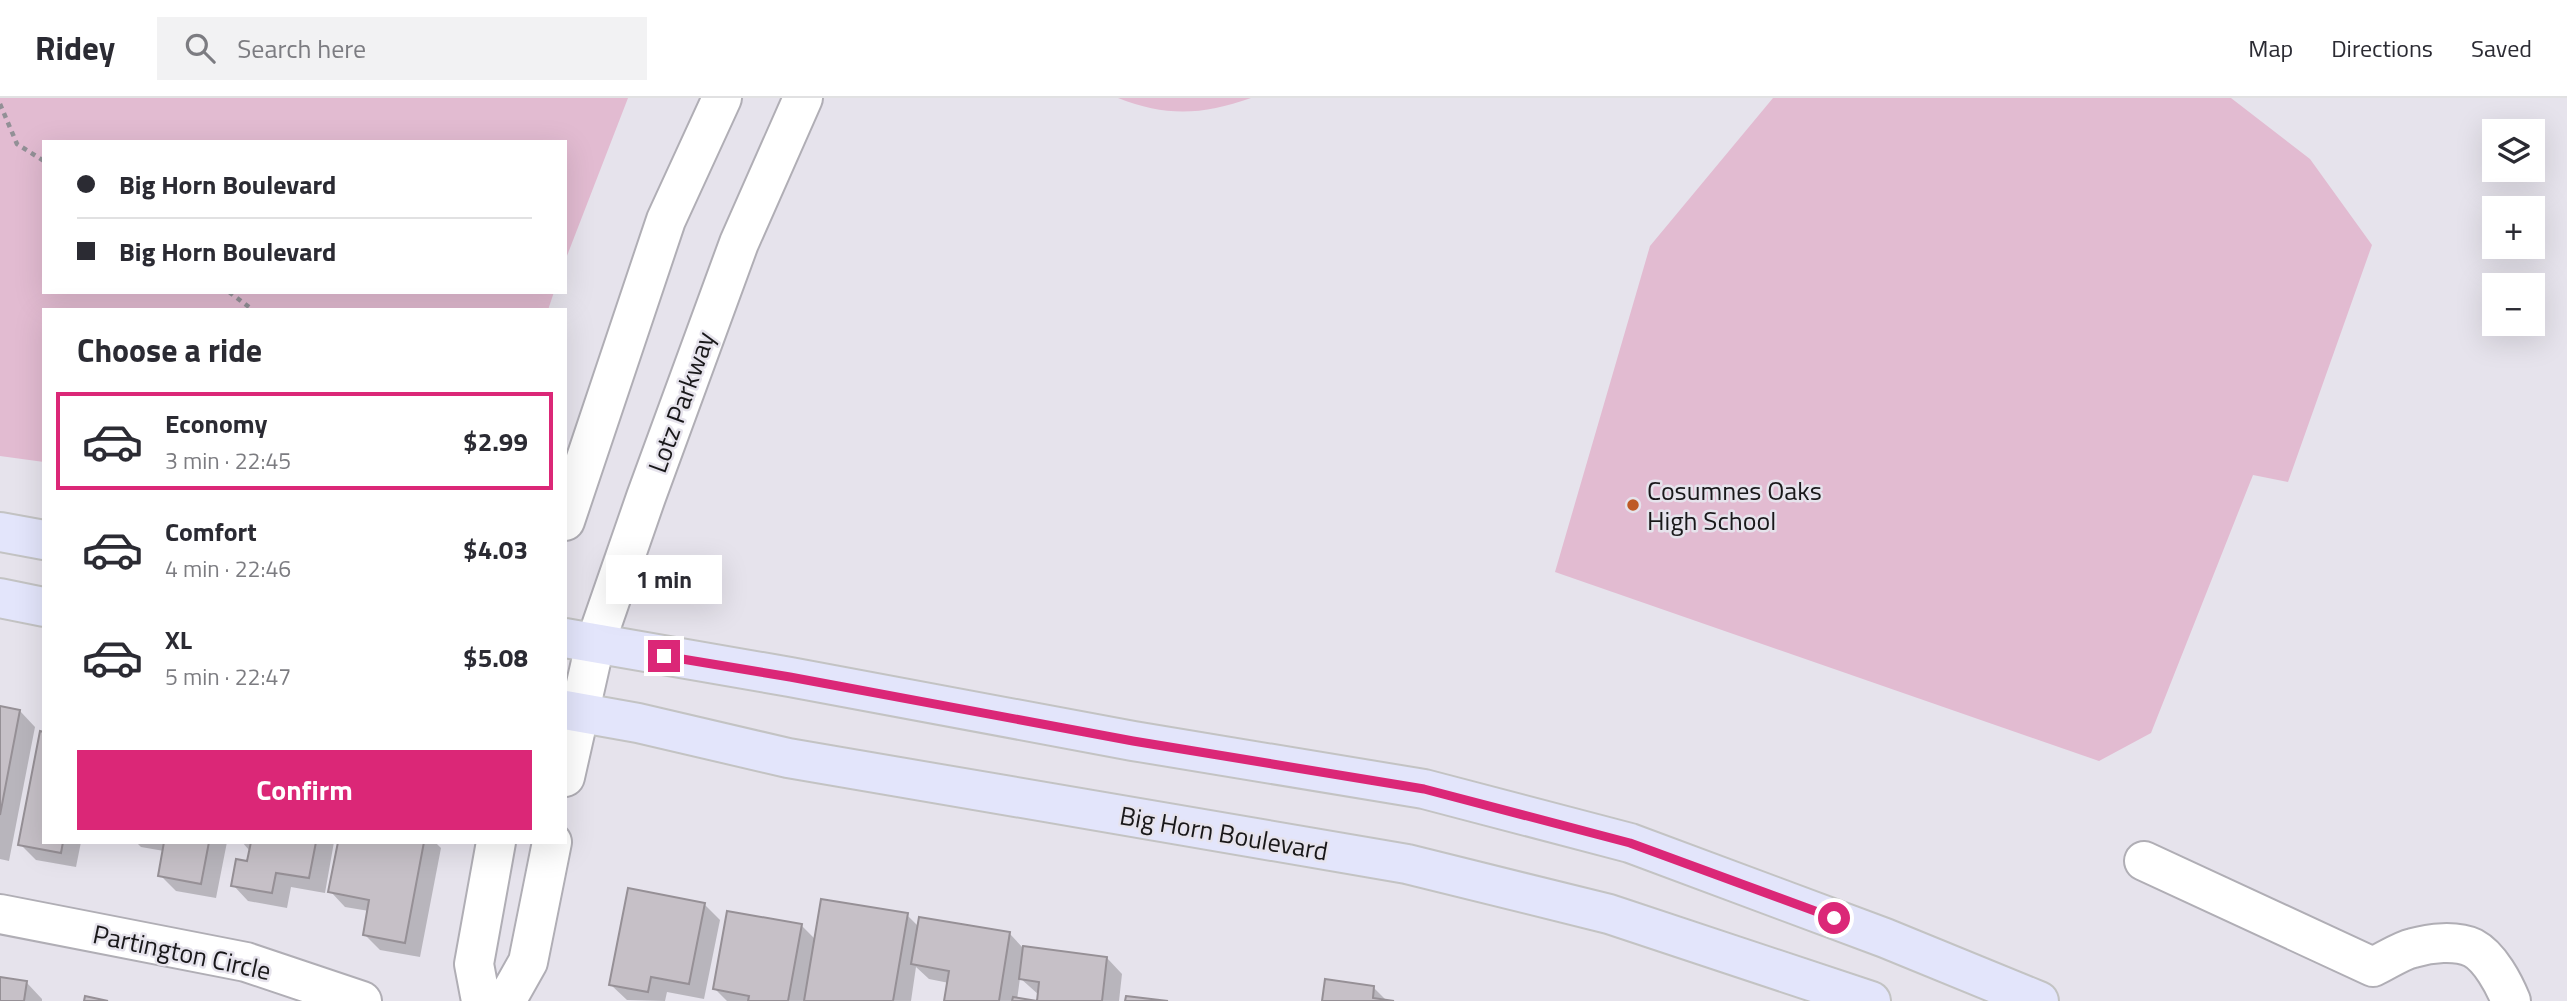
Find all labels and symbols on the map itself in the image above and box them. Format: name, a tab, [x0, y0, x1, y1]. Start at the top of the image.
street label: Lotz Parkway	[637, 326, 725, 478]
place label: Cosumnes Oaks High School	[1647, 471, 1822, 540]
marker: Cosumnes Oaks High School	[1625, 497, 1641, 513]
callout: 1 min	[606, 554, 722, 603]
route end	[648, 640, 680, 672]
street label: Big Horn Boulevard	[1117, 795, 1331, 871]
route start	[1818, 902, 1850, 934]
street label: Partington Circle	[89, 914, 275, 990]

